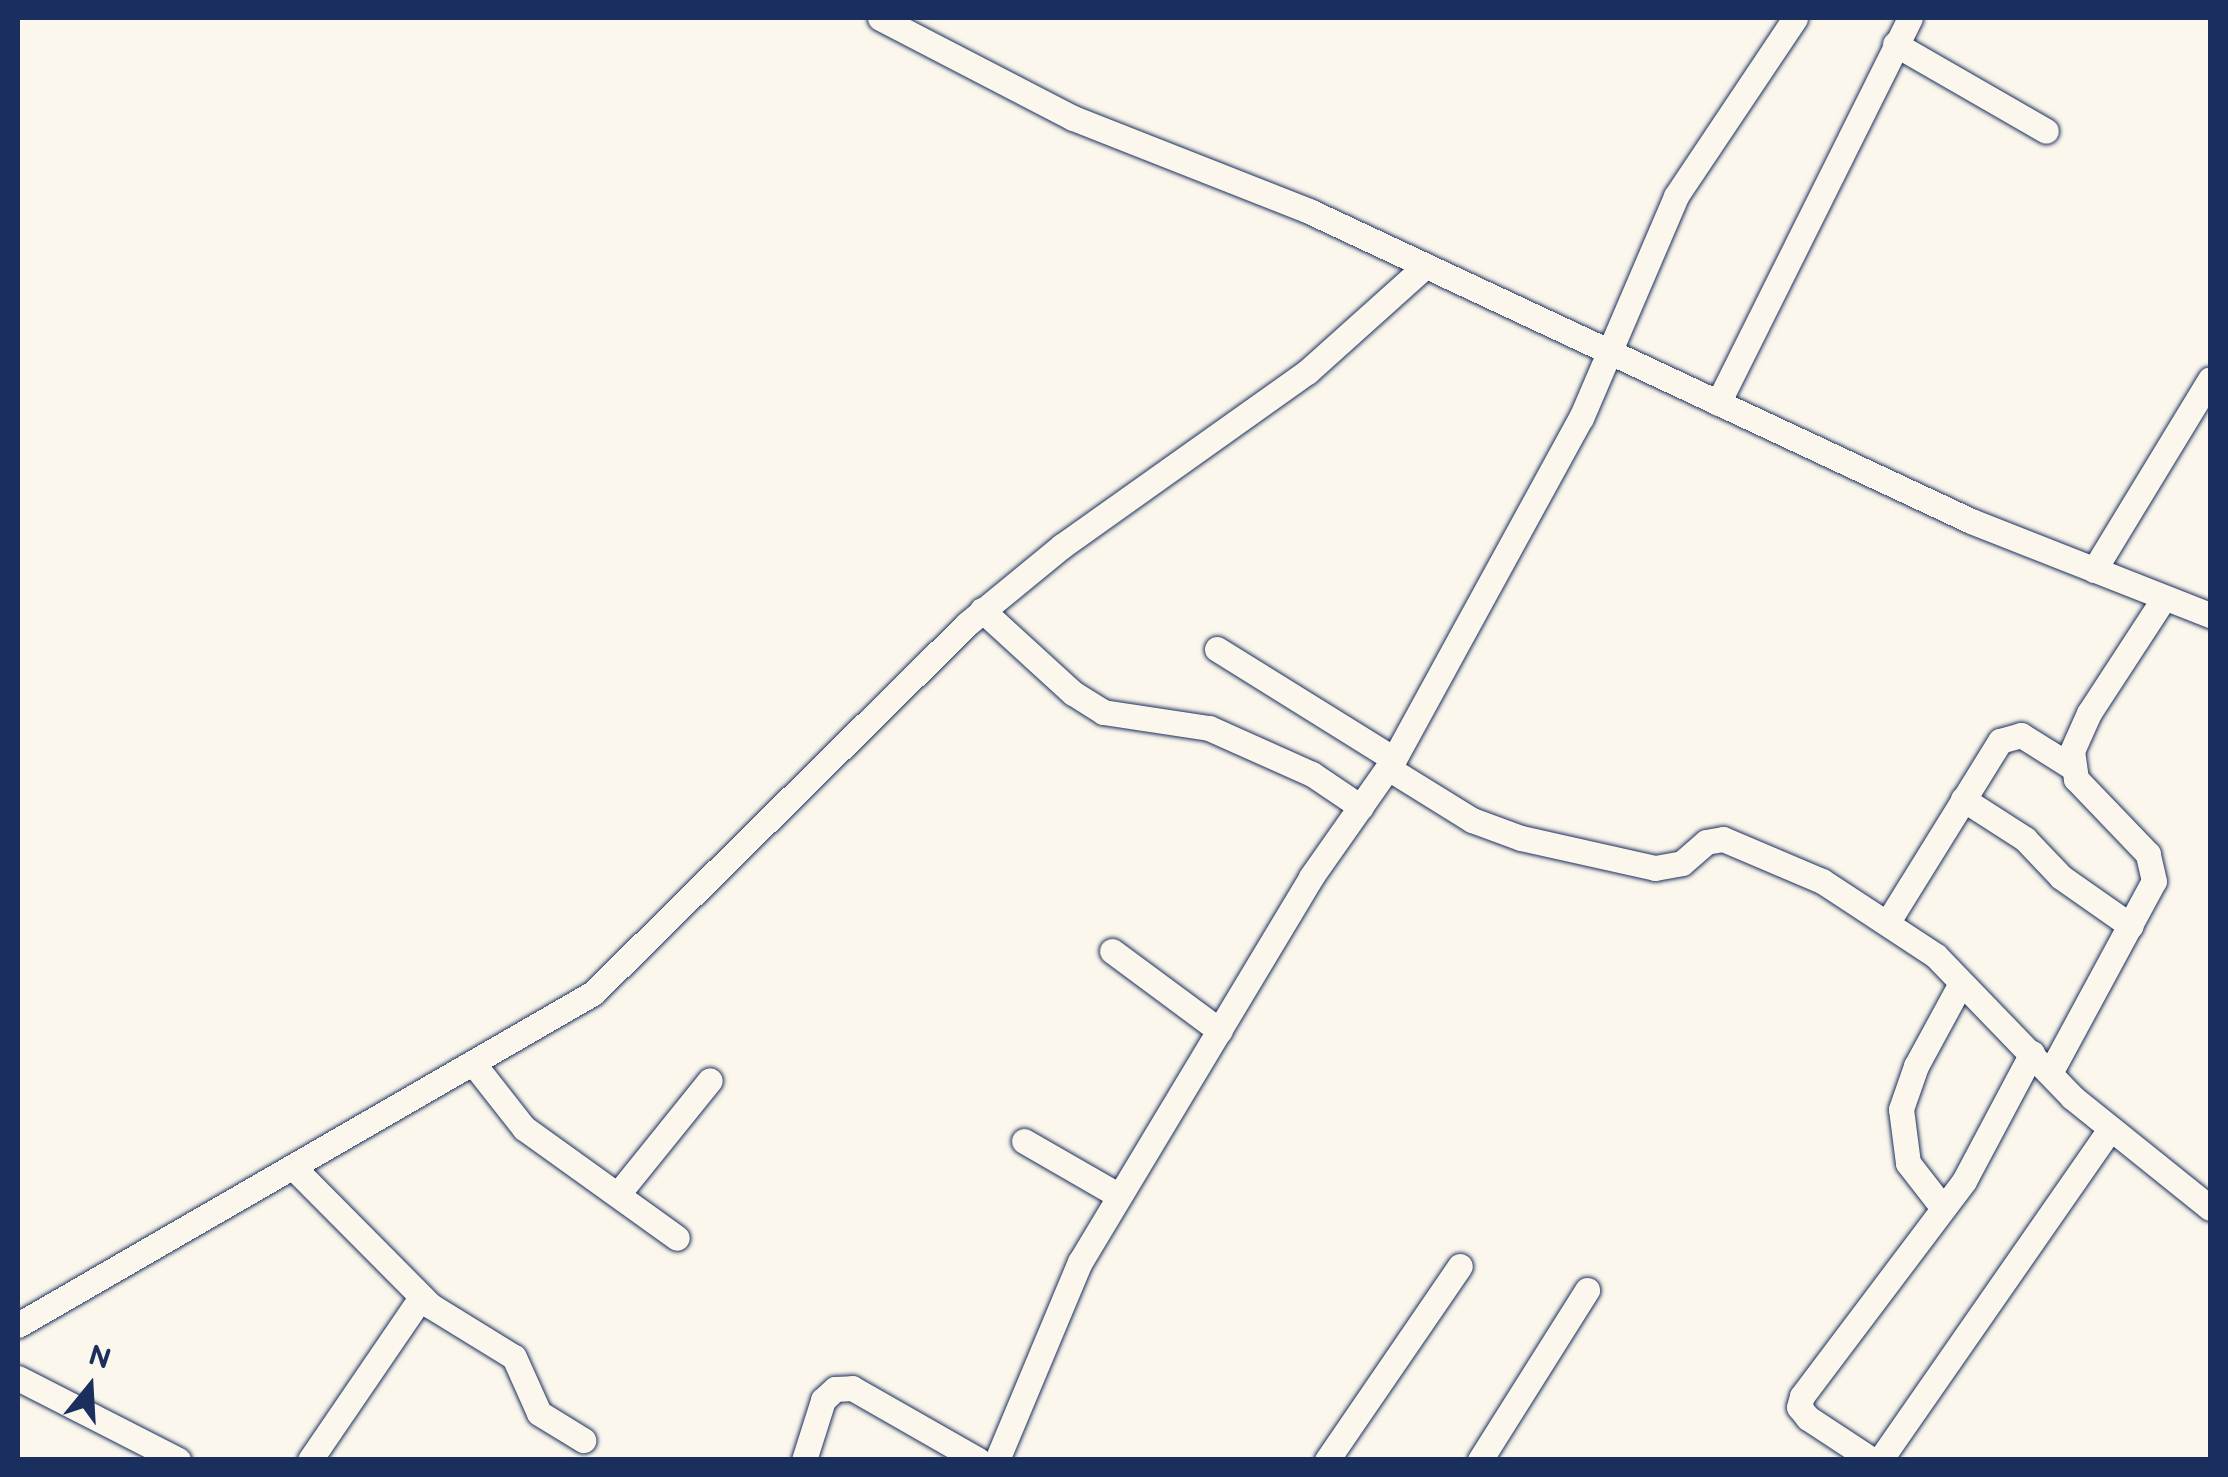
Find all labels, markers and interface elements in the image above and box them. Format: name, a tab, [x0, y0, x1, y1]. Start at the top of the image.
north arrow	[40, 1337, 140, 1437]
text: N	[84, 1339, 115, 1377]

